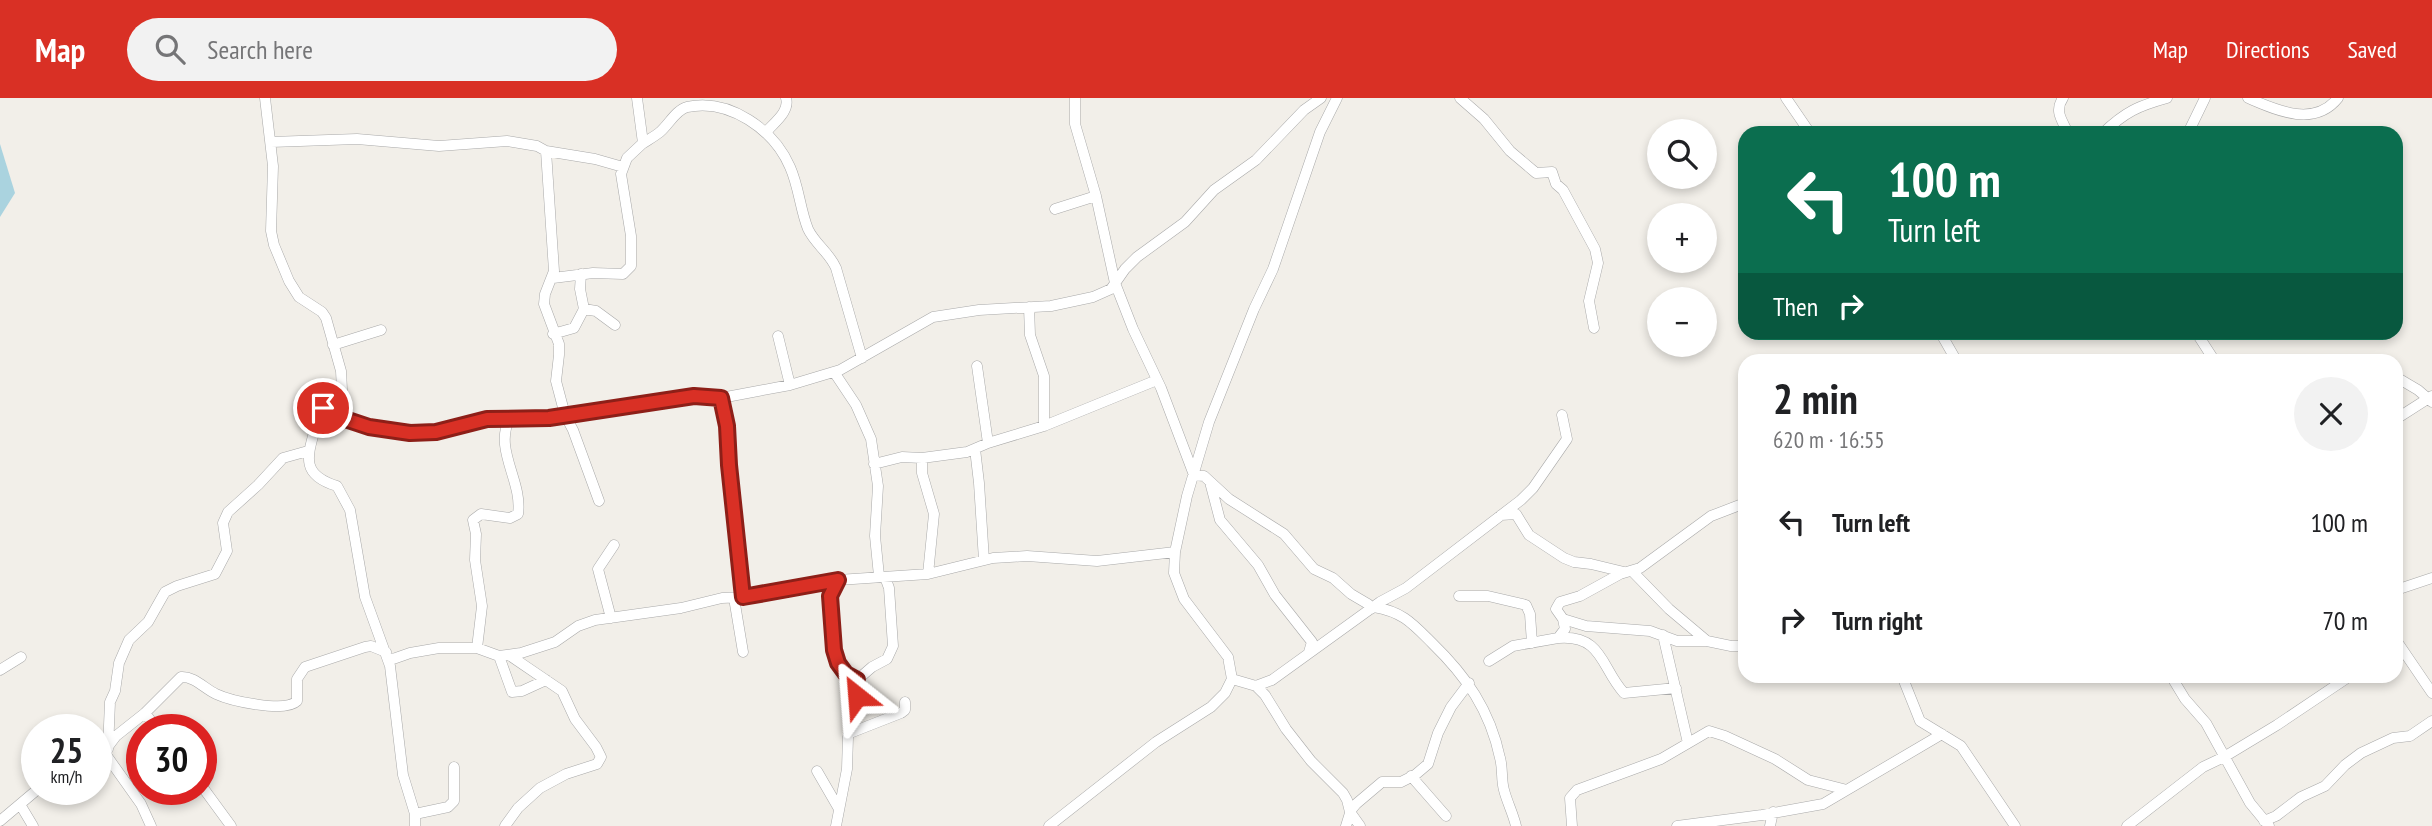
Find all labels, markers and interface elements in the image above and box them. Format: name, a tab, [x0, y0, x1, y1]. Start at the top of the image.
search box	[127, 18, 617, 81]
text: Map	[35, 28, 85, 71]
icon: search	[151, 30, 189, 68]
text: Search here	[207, 33, 313, 66]
text: Map	[2153, 34, 2188, 65]
text: Directions	[2226, 34, 2310, 65]
text: Saved	[2348, 34, 2397, 65]
map controls	[1647, 119, 1717, 357]
button: search	[1647, 119, 1717, 189]
text: 100 m	[1888, 147, 2001, 211]
icon: left	[1773, 154, 1864, 245]
button: +	[1647, 203, 1717, 273]
text: Turn left	[1888, 209, 1980, 251]
button: −	[1647, 287, 1717, 357]
icon: right	[1832, 287, 1870, 325]
text: Then	[1773, 290, 1818, 323]
text: 2 min	[1773, 371, 1858, 426]
button: close	[2294, 377, 2368, 451]
pin	[293, 378, 353, 438]
icon: arrive	[304, 389, 342, 427]
text: 620 m · 16:55	[1773, 425, 1885, 454]
icon: left	[1773, 503, 1811, 541]
text: Turn left	[1832, 506, 1910, 539]
text: 100 m	[2310, 506, 2368, 539]
icon: right	[1773, 601, 1811, 639]
text: Turn right	[1832, 604, 1923, 637]
text: 70 m	[2322, 604, 2368, 637]
position arrow	[820, 659, 894, 733]
speed limit sign: 30	[126, 714, 217, 805]
text: 25	[50, 727, 83, 773]
text: km/h	[51, 765, 82, 788]

